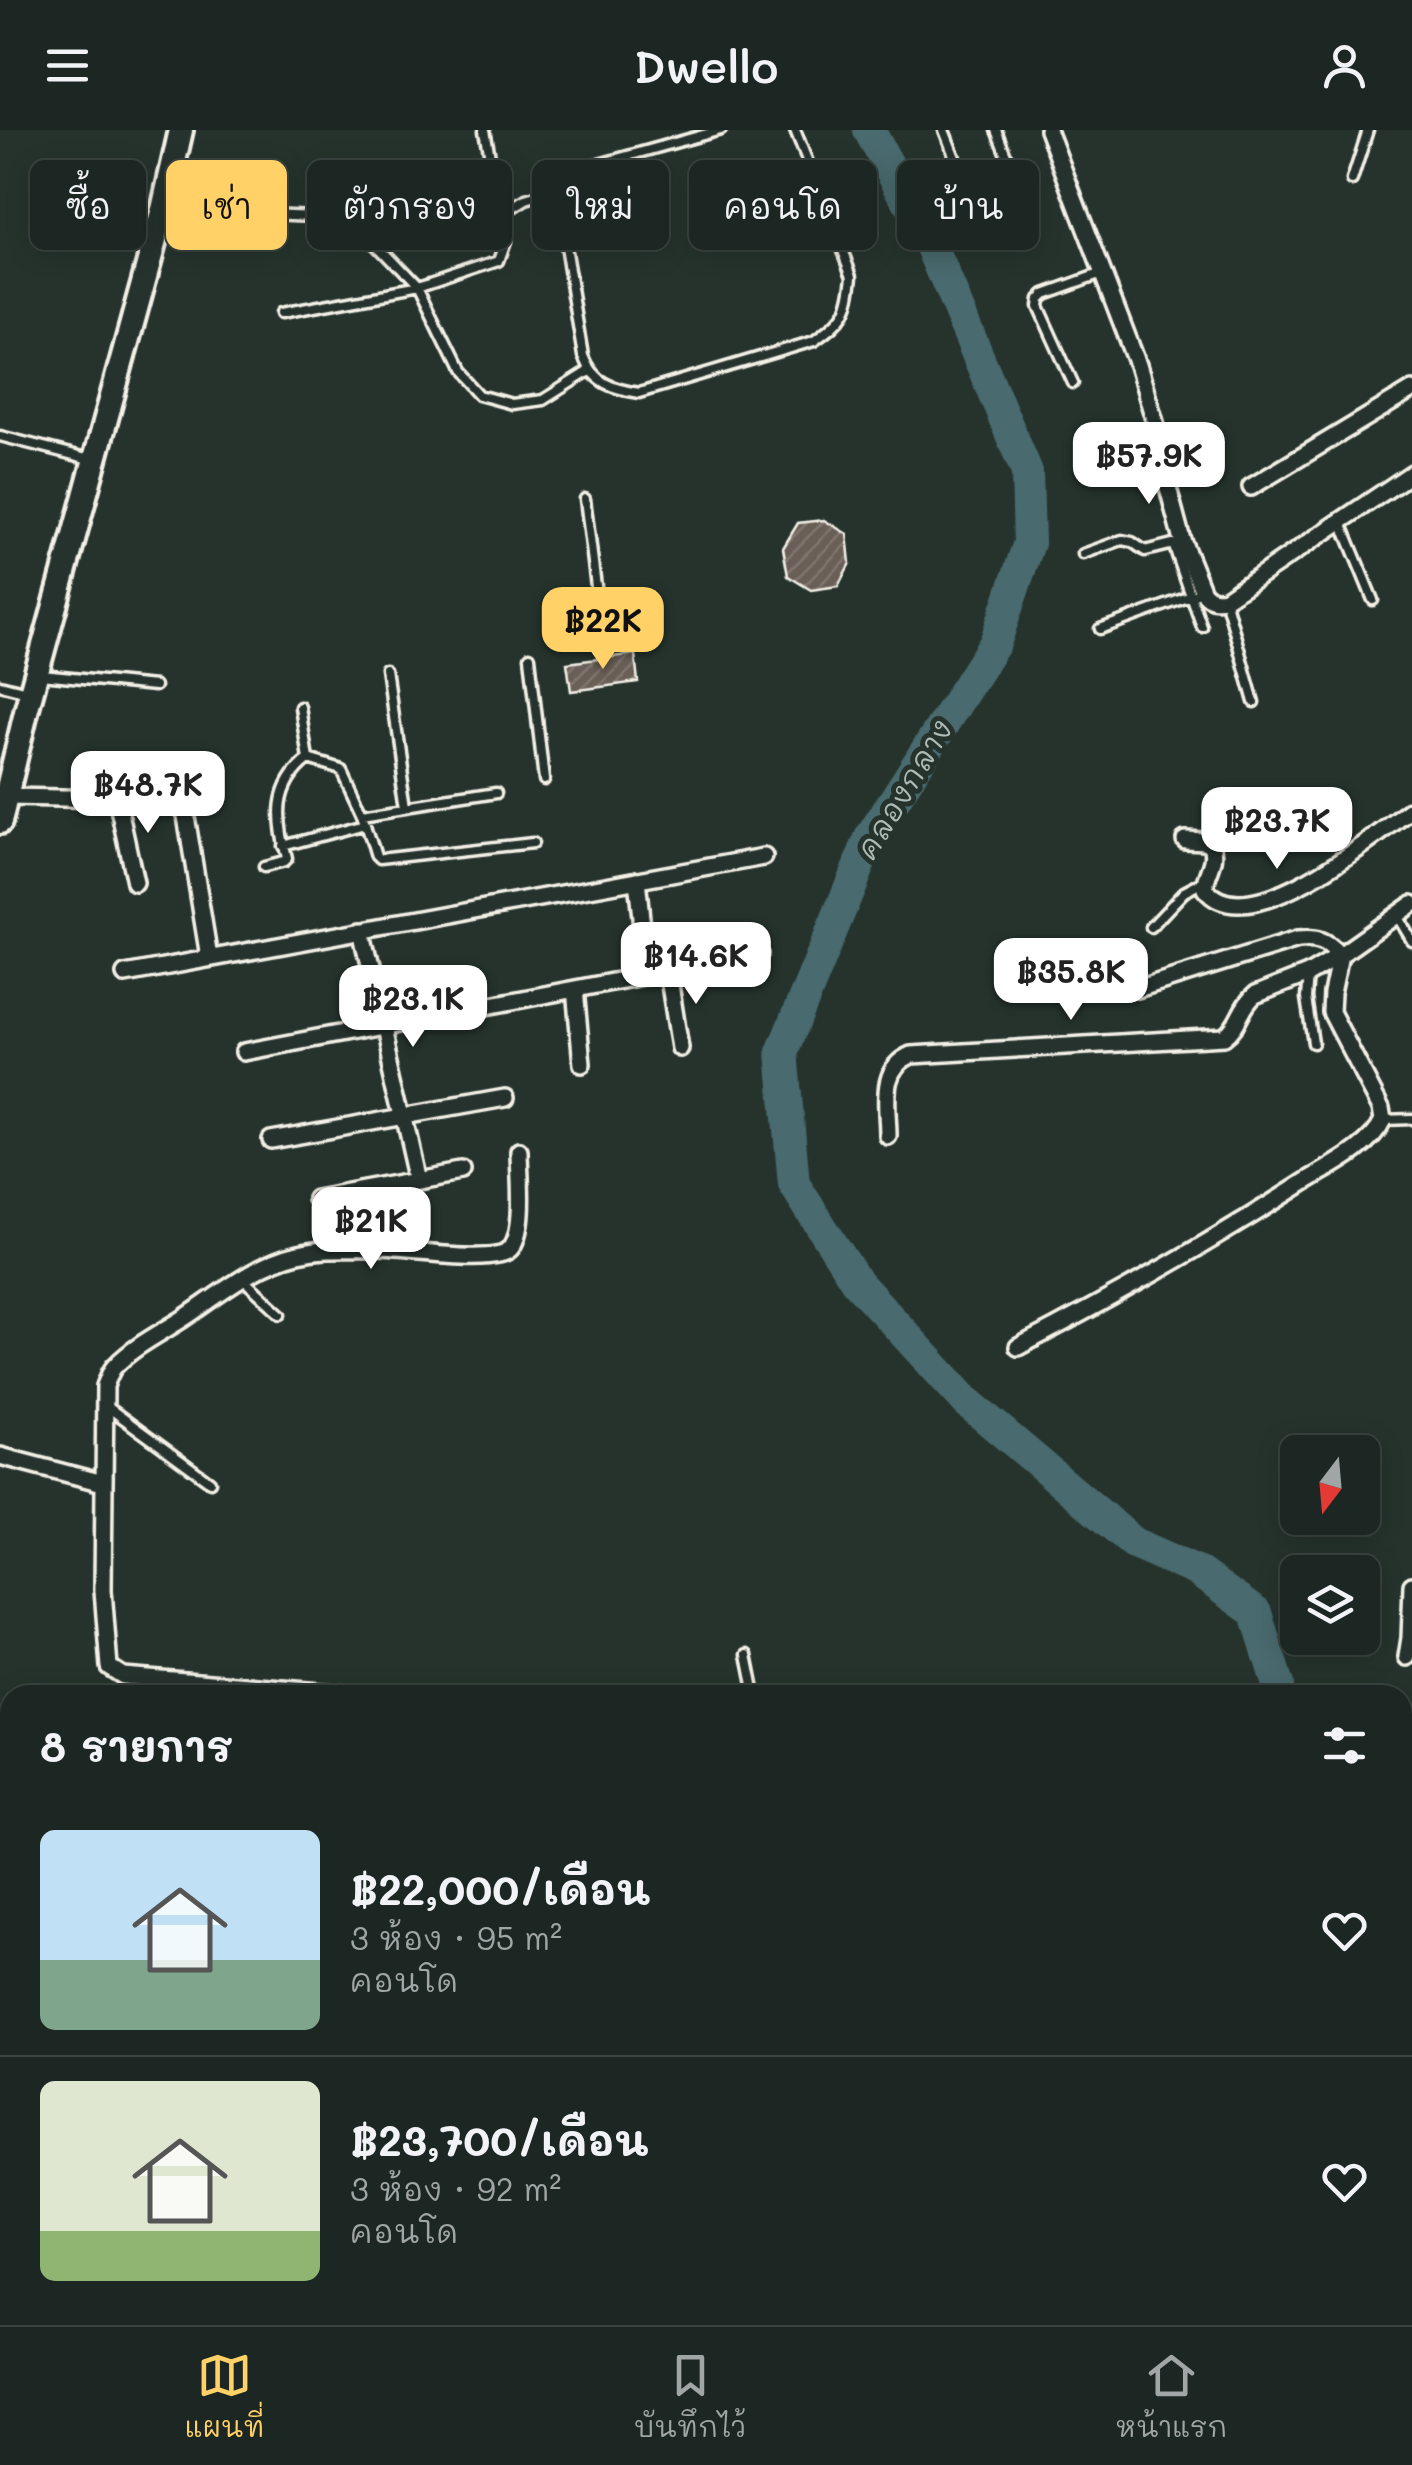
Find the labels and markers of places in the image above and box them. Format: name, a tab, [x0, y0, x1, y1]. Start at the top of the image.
pin: ฿57.9K	[1068, 422, 1230, 507]
pin: ฿22K	[544, 587, 662, 672]
pin: ฿48.7K	[67, 751, 229, 836]
pin: ฿23.7K	[1196, 787, 1358, 872]
pin: ฿14.6K	[615, 922, 777, 1007]
pin: ฿35.8K	[990, 938, 1152, 1023]
pin: ฿23.1K	[332, 965, 494, 1050]
pin: ฿21K	[312, 1187, 430, 1272]

